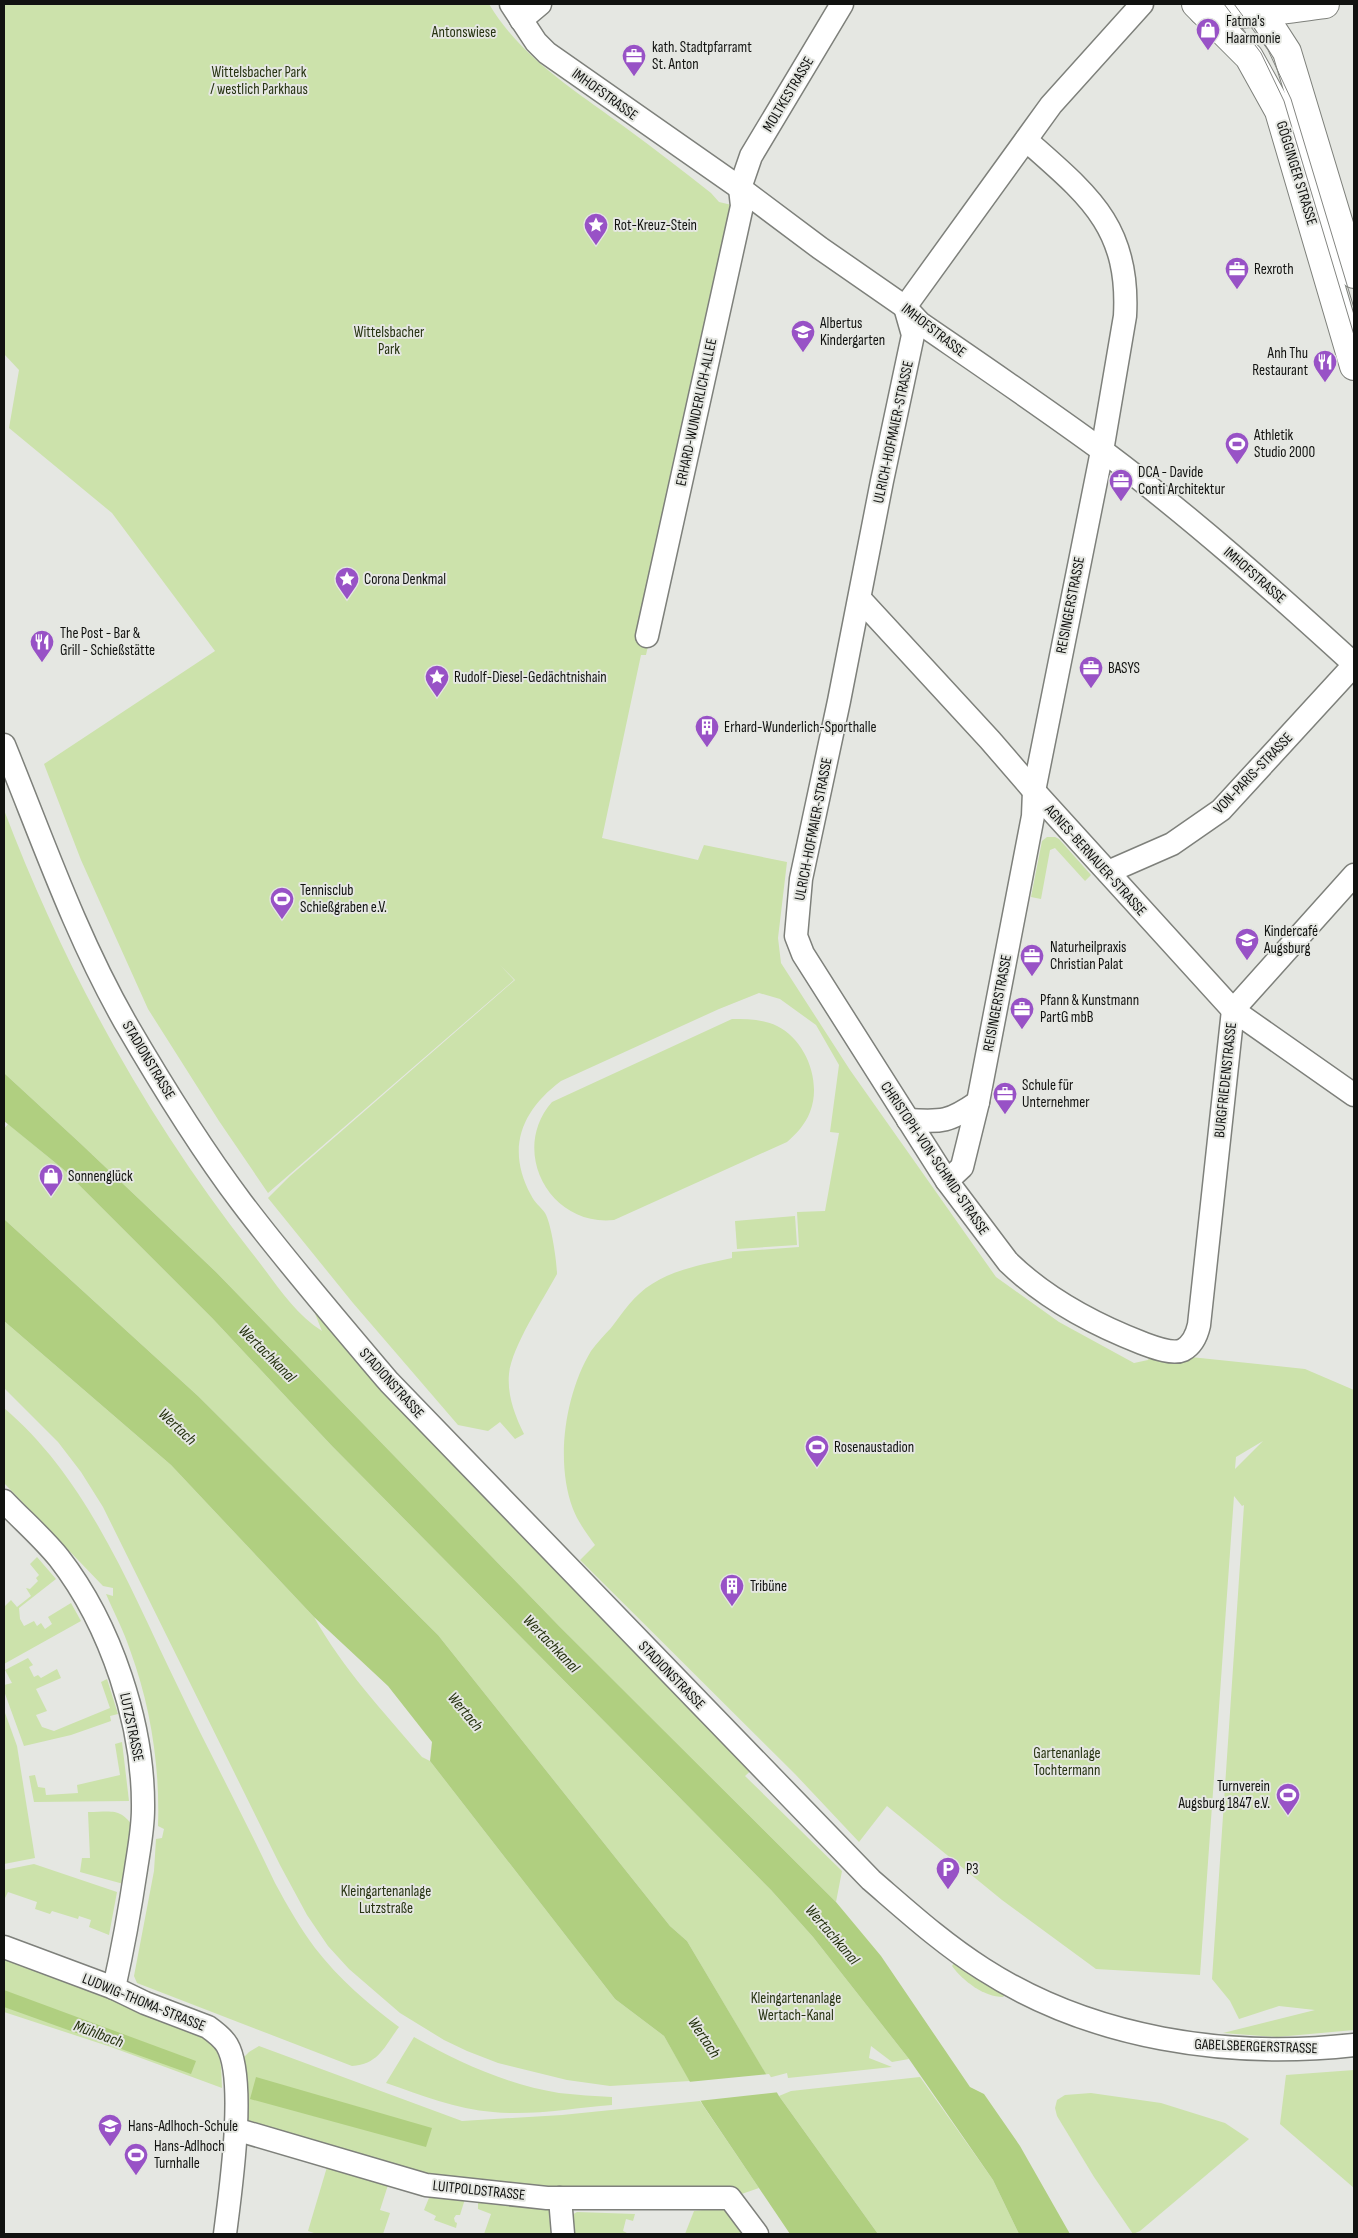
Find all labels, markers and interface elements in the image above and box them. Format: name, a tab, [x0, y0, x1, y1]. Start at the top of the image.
place label: Fatma's Haarmonie	[1226, 12, 1281, 48]
shop icon: Fatma's Haarmonie	[1195, 17, 1221, 51]
park label: Antonswiese	[431, 23, 496, 42]
place label: kath. Stadtpfarramt St. Anton	[652, 38, 752, 74]
office icon: kath. Stadtpfarramt St. Anton	[621, 43, 647, 77]
street label: MOLTKESTRASSE	[759, 53, 818, 135]
park label: Wittelsbacher Park / westlich Parkhaus	[210, 63, 308, 99]
street label: IMHOFSTRASSE	[568, 64, 641, 125]
street label: GÖGGINGER STRASSE	[1272, 119, 1321, 228]
place icon: Rot-Kreuz-Stein	[583, 212, 609, 246]
place label: Rot-Kreuz-Stein	[614, 216, 697, 235]
office icon: Rexroth	[1224, 256, 1250, 290]
place label: Rexroth	[1254, 260, 1294, 279]
street label: IMHOFSTRASSE	[898, 299, 970, 362]
place label: Albertus Kindergarten	[819, 314, 885, 350]
school or university icon: Albertus Kindergarten	[790, 319, 816, 353]
park label: Wittelsbacher Park	[354, 323, 425, 359]
street label: ERHARD-WUNDERLICH-ALLEE	[672, 337, 721, 488]
place label: Anh Thu Restaurant	[1252, 344, 1308, 380]
restaurant icon: Anh Thu Restaurant	[1312, 349, 1338, 383]
street label: ULRICH-HOFMAIER-STRASSE	[869, 359, 918, 505]
place label: Athletik Studio 2000	[1253, 426, 1315, 462]
sports icon: Athletik Studio 2000	[1224, 431, 1250, 465]
place label: DCA - Davide Conti Architektur	[1138, 463, 1226, 499]
office icon: DCA - Davide Conti Architektur	[1108, 468, 1134, 502]
street label: IMHOFSTRASSE	[1219, 543, 1290, 608]
street label: REISINGERSTRASSE	[1052, 555, 1089, 655]
place icon: Corona Denkmal	[334, 566, 360, 600]
place label: Corona Denkmal	[364, 570, 446, 589]
place label: The Post - Bar & Grill - Schießstätte	[60, 624, 155, 660]
restaurant icon: The Post - Bar & Grill - Schießstätte	[29, 629, 55, 663]
office icon: BASYS	[1078, 655, 1104, 689]
place label: BASYS	[1108, 659, 1140, 678]
place icon: Rudolf-Diesel-Gedächtnishain	[424, 664, 450, 698]
place label: Rudolf-Diesel-Gedächtnishain	[454, 668, 607, 687]
building icon: Erhard-Wunderlich-Sporthalle	[694, 714, 720, 748]
place label: Erhard-Wunderlich-Sporthalle	[724, 718, 876, 737]
street label: VON-PARIS-STRASSE	[1210, 729, 1297, 818]
street label: ULRICH-HOFMAIER-STRASSE	[790, 756, 837, 902]
street label: AGNES-BERNAUER-STRASSE	[1040, 800, 1151, 920]
place label: Tennisclub Schießgraben e.V.	[300, 881, 387, 917]
sports icon: Tennisclub Schießgraben e.V.	[269, 886, 295, 920]
place label: Kindercafé Augsburg	[1263, 922, 1318, 958]
school or university icon: Kindercafé Augsburg	[1234, 927, 1260, 961]
place label: Naturheilpraxis Christian Palat	[1050, 938, 1126, 974]
office icon: Naturheilpraxis Christian Palat	[1019, 943, 1045, 977]
street label: REISINGERSTRASSE	[979, 953, 1016, 1053]
place label: Pfann & Kunstmann PartG mbB	[1040, 991, 1139, 1027]
office icon: Pfann & Kunstmann PartG mbB	[1009, 996, 1035, 1030]
street label: STADIONSTRASSE	[118, 1018, 179, 1103]
street label: BURGFRIEDENSTRASSE	[1210, 1021, 1241, 1139]
place label: Schule für Unternehmer	[1022, 1076, 1090, 1112]
street label: CHRISTOPH-VON-SCHMID-STRASSE	[876, 1078, 993, 1239]
office icon: Schule für Unternehmer	[992, 1081, 1018, 1115]
shop icon: Sonnenglück	[38, 1163, 64, 1197]
place label: Sonnenglück	[68, 1167, 133, 1186]
water label: Wertachkanal	[234, 1321, 300, 1387]
street label: STADIONSTRASSE	[355, 1344, 428, 1422]
water label: Wertach	[154, 1405, 200, 1450]
sports icon: Rosenaustadion	[804, 1434, 830, 1468]
place label: Rosenaustadion	[834, 1438, 914, 1457]
building icon: Tribüne	[719, 1573, 745, 1607]
place label: Tribüne	[750, 1577, 787, 1596]
water label: Wertachkanal	[519, 1611, 584, 1678]
street label: STADIONSTRASSE	[634, 1637, 709, 1714]
water label: Wertach	[443, 1689, 487, 1736]
street label: LUTZSTRASSE	[115, 1691, 148, 1763]
park label: Gartenanlage Tochtermann	[1033, 1744, 1101, 1780]
place label: Turnverein Augsburg 1847 e.V.	[1177, 1777, 1270, 1813]
sports icon: Turnverein Augsburg 1847 e.V.	[1275, 1782, 1301, 1816]
parking icon: P3	[935, 1856, 961, 1890]
place label: P3	[966, 1860, 979, 1879]
park label: Kleingartenanlage Lutzstraße	[341, 1882, 431, 1918]
water label: Wertachkanal	[801, 1901, 864, 1970]
street label: LUDWIG-THOMA-STRASSE	[79, 1969, 208, 2036]
park label: Kleingartenanlage Wertach-Kanal	[751, 1989, 841, 2025]
water label: Wertach	[683, 2014, 724, 2062]
water label: Mühlbach	[71, 2017, 126, 2052]
street label: GABELSBERGERSTRASSE	[1194, 2035, 1318, 2058]
school or university icon: Hans-Adlhoch-Schule	[97, 2113, 123, 2147]
place label: Hans-Adlhoch-Schule	[128, 2117, 238, 2136]
place label: Hans-Adlhoch Turnhalle	[154, 2137, 225, 2173]
sports icon: Hans-Adlhoch Turnhalle	[123, 2142, 149, 2176]
street label: LUITPOLDSTRASSE	[432, 2176, 526, 2205]

